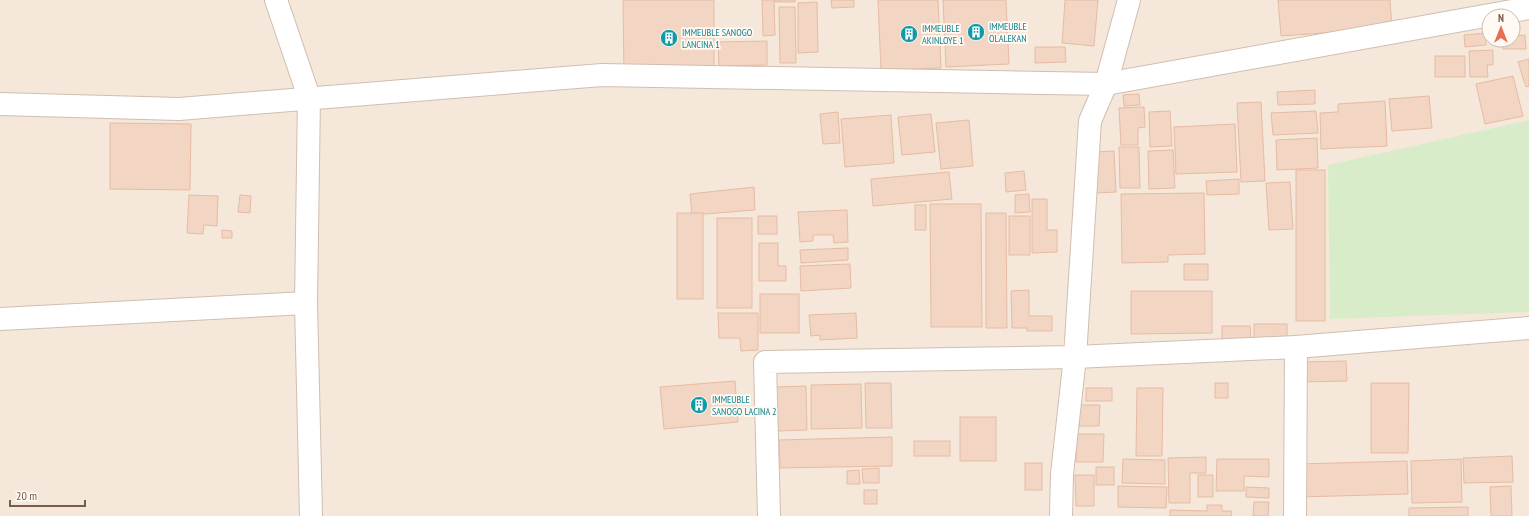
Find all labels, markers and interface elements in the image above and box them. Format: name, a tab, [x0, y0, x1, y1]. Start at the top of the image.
north arrow	[1481, 8, 1521, 48]
text: N	[1498, 11, 1504, 25]
place label: IMMEUBLE OLALEKAN	[989, 20, 1027, 45]
place label: IMMEUBLE AKINLOYE 1	[922, 22, 964, 47]
building icon: IMMEUBLE OLALEKAN	[966, 22, 986, 42]
building icon: IMMEUBLE AKINLOYE 1	[899, 24, 919, 44]
place label: IMMEUBLE SANOGO LANCINA 1	[682, 26, 753, 51]
building icon: IMMEUBLE SANOGO LANCINA 1	[659, 28, 679, 48]
place label: IMMEUBLE SANOGO LACINA 2	[712, 393, 776, 418]
building icon: IMMEUBLE SANOGO LACINA 2	[689, 395, 709, 415]
scale bar	[10, 482, 85, 508]
text: 20 m	[16, 488, 37, 503]

